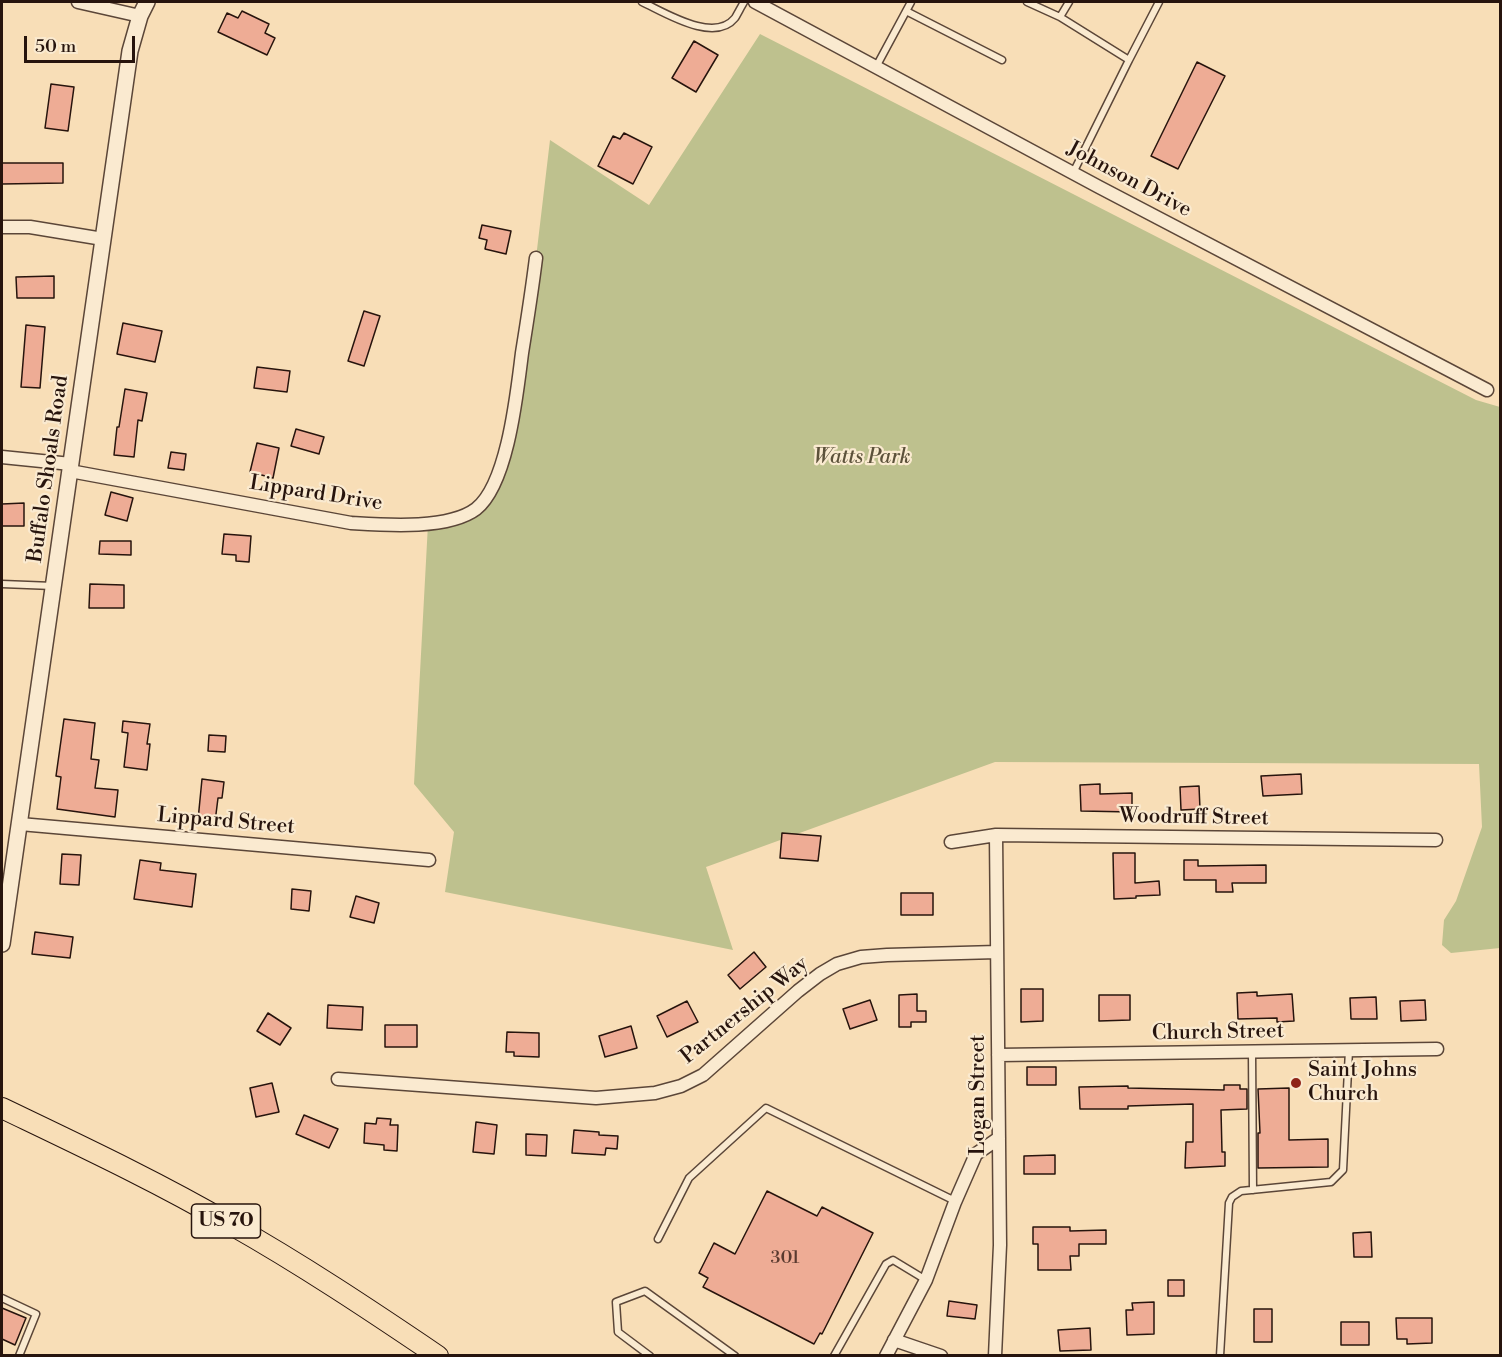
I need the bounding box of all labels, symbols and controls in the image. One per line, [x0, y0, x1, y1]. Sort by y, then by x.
scale bar [27, 24, 138, 62]
text: 50 m [35, 35, 76, 58]
street label: Johnson Drive [1063, 137, 1195, 223]
street label: Buffalo Shoals Road [23, 374, 75, 564]
park label: Watts Park [814, 445, 910, 471]
street label: Lippard Drive [248, 471, 384, 517]
street label: Lippard Street [156, 803, 296, 841]
street label: Woodruff Street [1119, 804, 1269, 832]
street label: Partnership Way [676, 952, 814, 1070]
street label: Church Street [1152, 1019, 1284, 1047]
street label: Logan Street [966, 1034, 992, 1156]
place label: Saint Johns Church [1308, 1058, 1417, 1108]
marker: Saint Johns Church [1289, 1076, 1303, 1090]
road number: US 70 [192, 1204, 260, 1238]
house number: 301 [770, 1248, 800, 1270]

